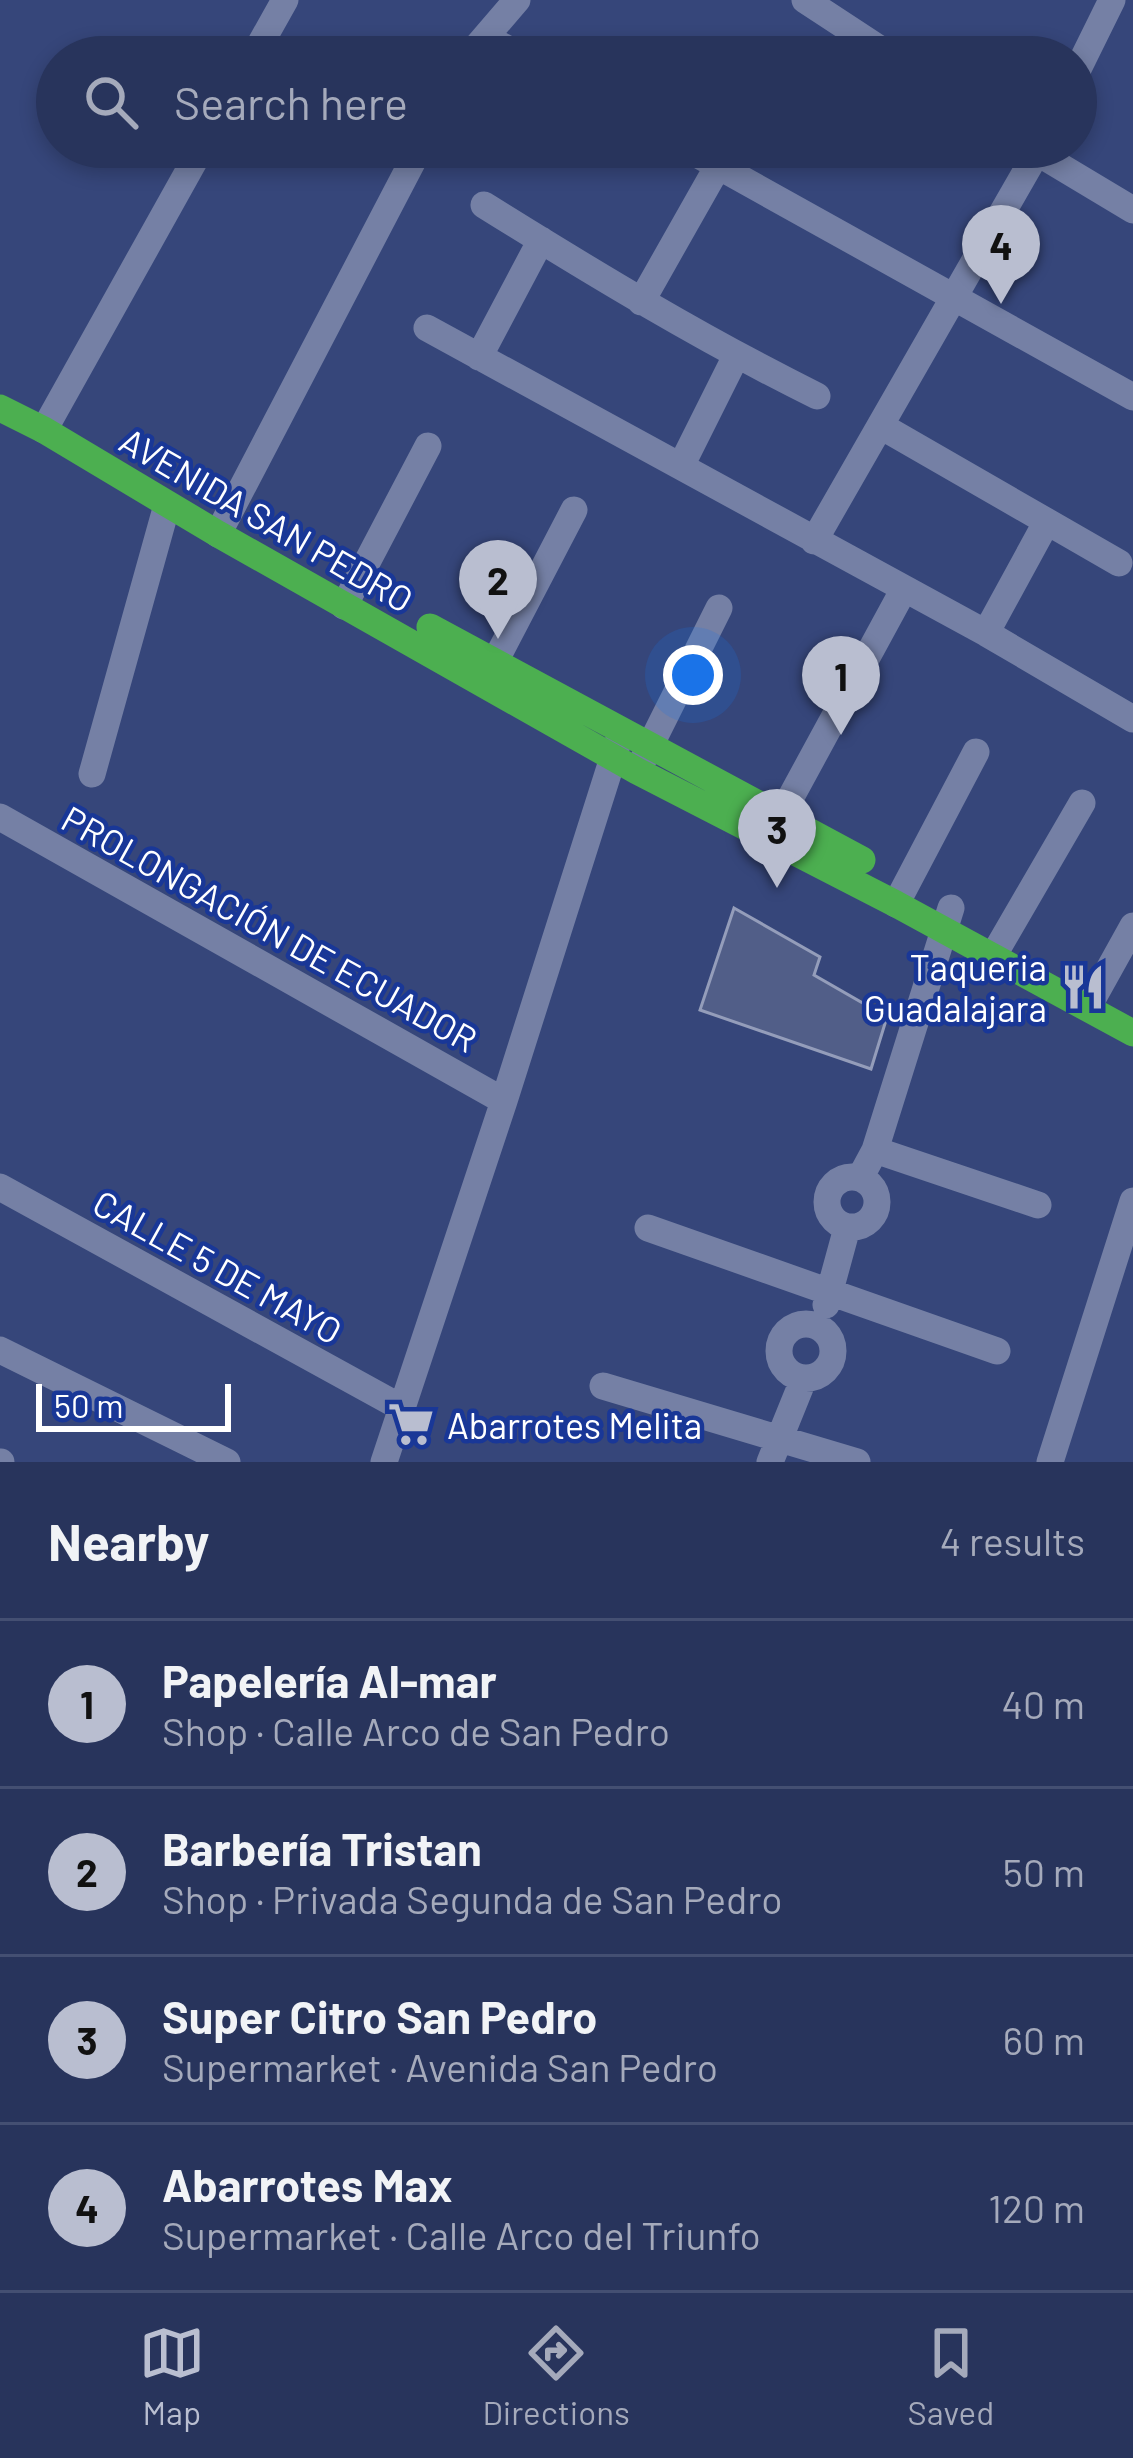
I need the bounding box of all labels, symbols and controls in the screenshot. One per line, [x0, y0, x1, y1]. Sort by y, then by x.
search box [36, 36, 1097, 168]
icon: search [78, 69, 144, 135]
text: Search here [174, 75, 408, 129]
pin: 4 [962, 205, 1040, 304]
street label: AVENIDA SAN PEDRO [113, 418, 421, 620]
pin: 2 [459, 540, 537, 639]
pin: 1 [802, 636, 880, 735]
your location [663, 645, 723, 705]
pin: 3 [738, 789, 816, 888]
street label: PROLONGACIÓN DE ECUADOR [55, 796, 485, 1060]
place label: Taqueria Guadalajara [864, 945, 1047, 1029]
restaurant icon: Taqueria Guadalajara [1058, 962, 1108, 1012]
street label: CALLE 5 DE MAYO [86, 1180, 350, 1352]
scale bar [36, 1378, 231, 1431]
text: 50 m [54, 1385, 124, 1425]
supermarket icon: Abarrotes Melita [386, 1399, 436, 1449]
place label: Abarrotes Melita [447, 1403, 702, 1446]
text: Nearby [48, 1510, 209, 1571]
text: 4 results [940, 1517, 1085, 1564]
text: Papelería Al-mar [162, 1653, 497, 1707]
text: 1 [80, 1680, 94, 1727]
text: 40 m [1001, 1680, 1085, 1727]
text: Shop · Calle Arco de San Pedro [162, 1707, 670, 1754]
text: Barbería Tristan [162, 1821, 482, 1875]
text: 2 [76, 1848, 98, 1895]
text: 50 m [1003, 1848, 1085, 1895]
text: Shop · Privada Segunda de San Pedro [162, 1875, 783, 1922]
text: Super Citro San Pedro [162, 1989, 597, 2043]
text: 3 [76, 2016, 98, 2063]
text: 60 m [1003, 2016, 1085, 2063]
text: Supermarket · Avenida San Pedro [162, 2043, 718, 2090]
text: Abarrotes Max [162, 2157, 453, 2211]
text: 4 [75, 2184, 99, 2231]
text: 120 m [988, 2184, 1085, 2231]
text: Supermarket · Calle Arco del Triunfo [162, 2211, 761, 2258]
tab: Map [139, 2320, 205, 2432]
tab: Directions [482, 2320, 630, 2432]
tab: Saved [908, 2320, 994, 2432]

